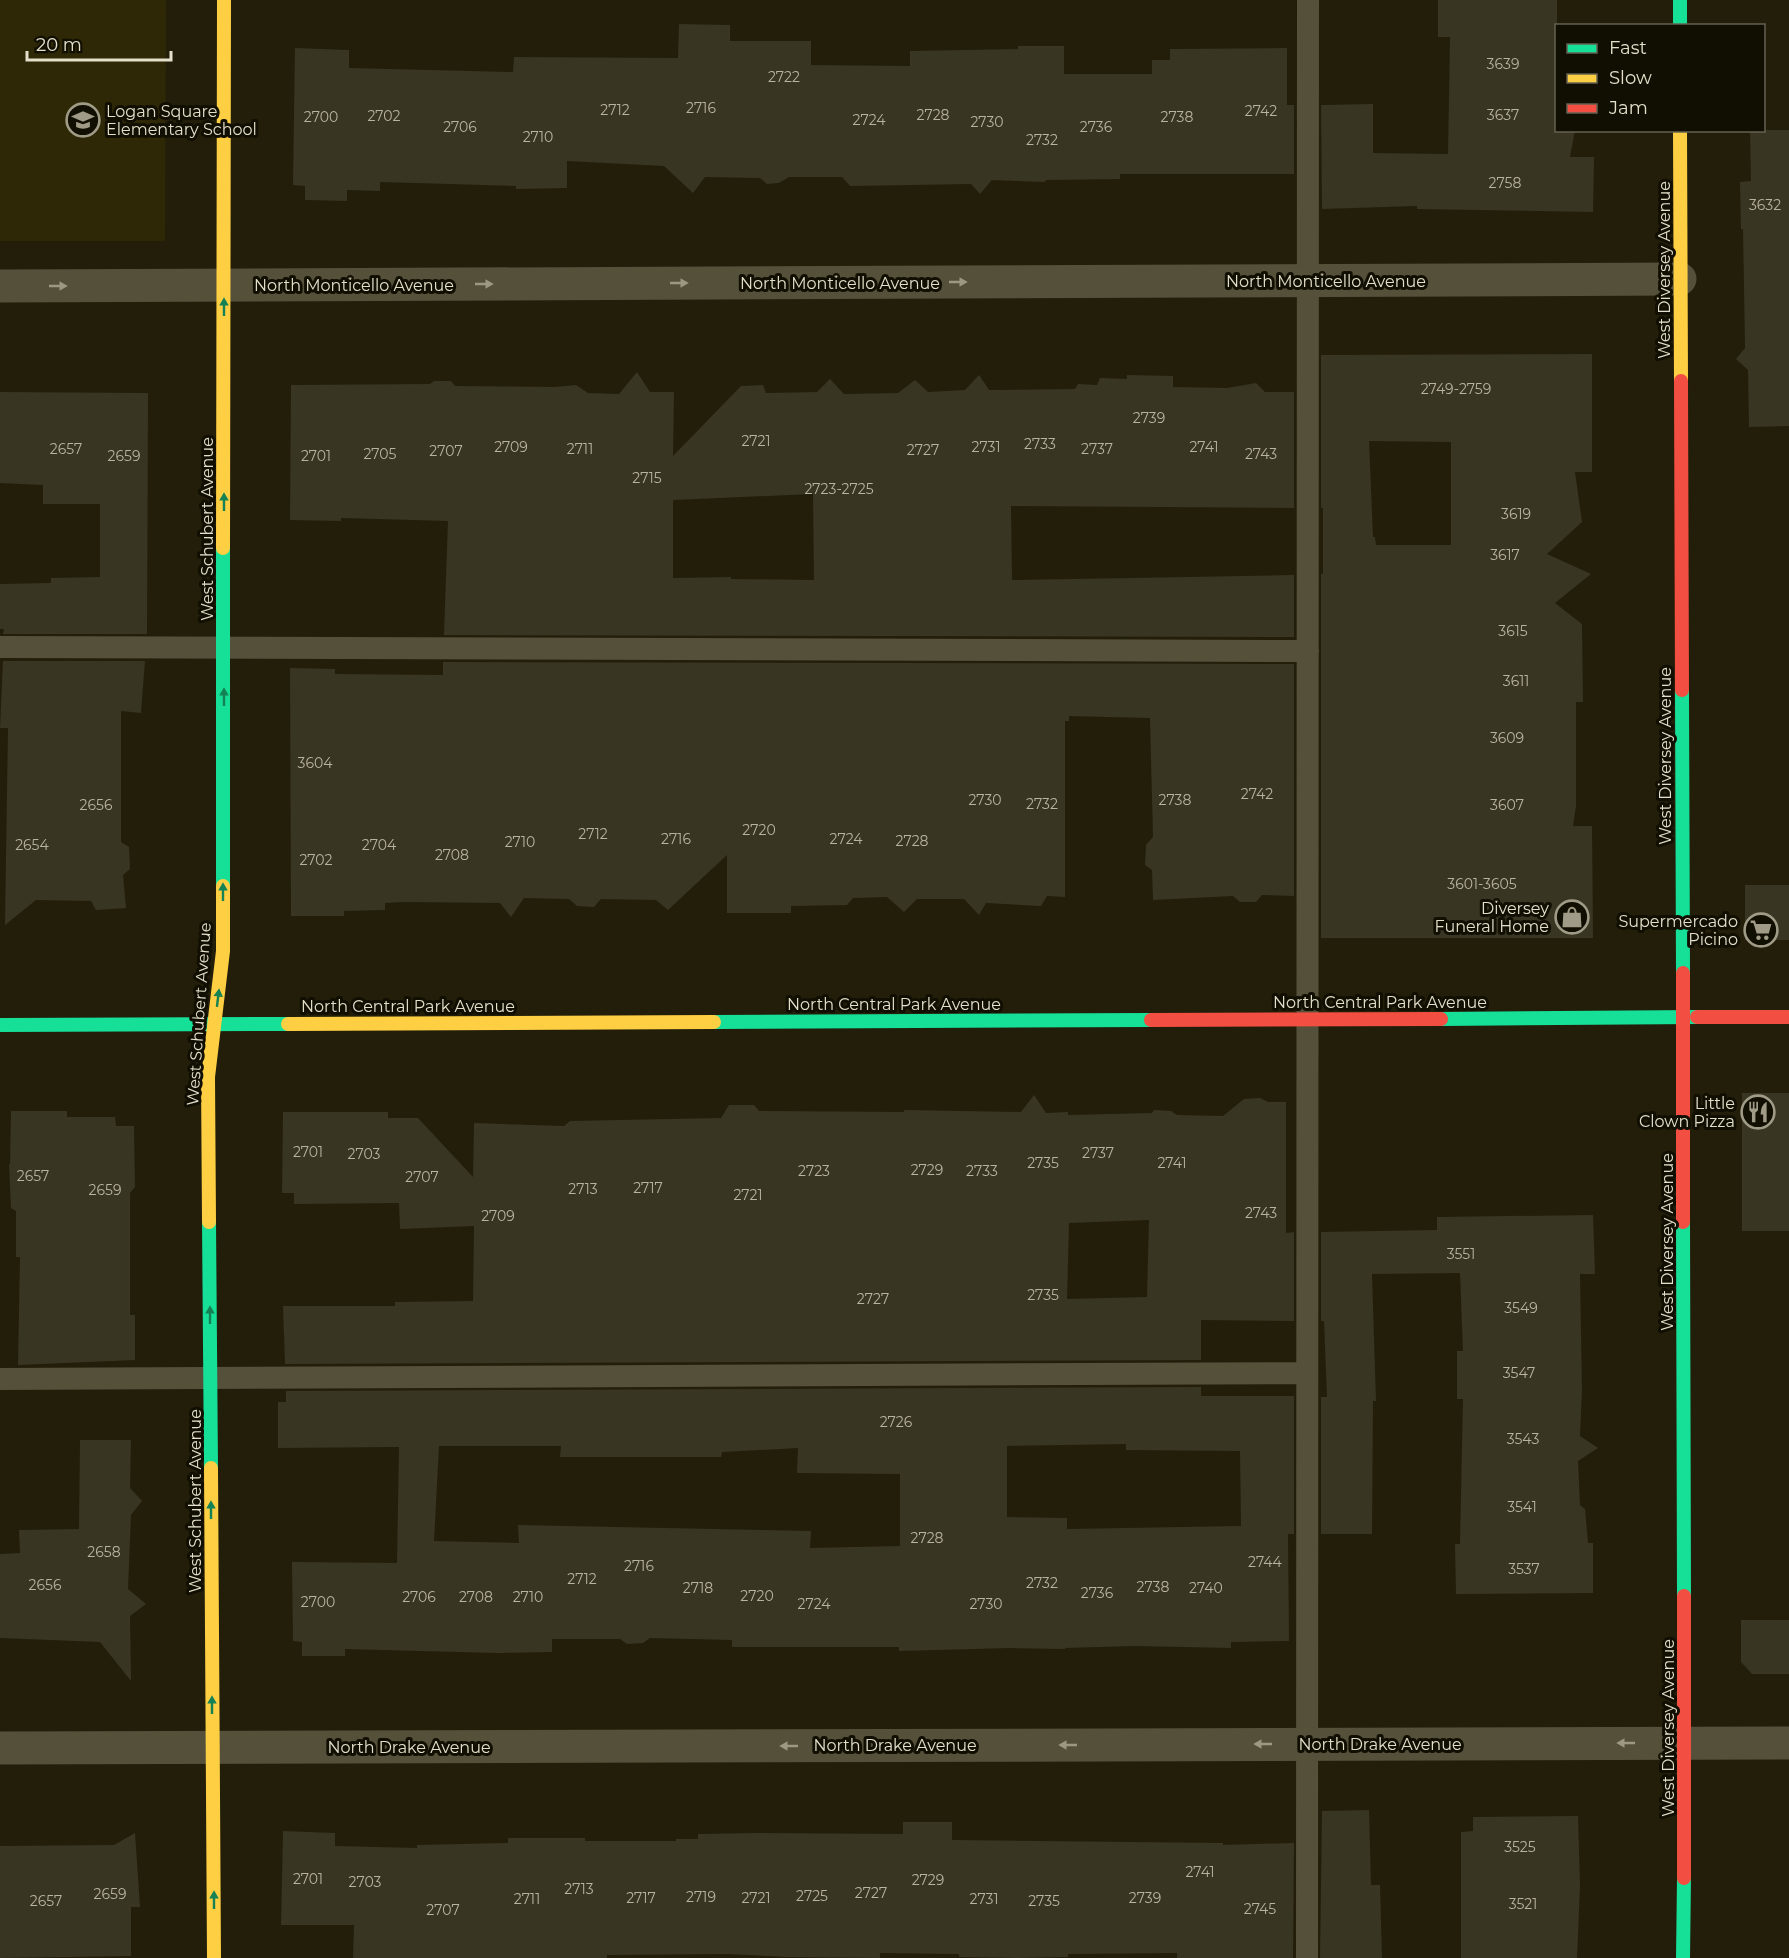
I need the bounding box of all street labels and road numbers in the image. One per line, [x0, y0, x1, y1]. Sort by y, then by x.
street label: West Diversey Avenue [1655, 181, 1674, 359]
street label: North Monticello Avenue [1226, 272, 1426, 291]
street label: North Monticello Avenue [740, 274, 940, 293]
street label: North Monticello Avenue [254, 276, 454, 295]
street label: West Schubert Avenue [198, 437, 217, 621]
street label: West Diversey Avenue [1656, 667, 1675, 845]
street label: West Schubert Avenue [183, 922, 215, 1106]
street label: North Central Park Avenue [1273, 993, 1487, 1012]
street label: North Central Park Avenue [787, 995, 1001, 1014]
street label: North Central Park Avenue [301, 997, 515, 1016]
street label: West Diversey Avenue [1658, 1153, 1677, 1331]
street label: West Schubert Avenue [186, 1409, 205, 1593]
street label: West Diversey Avenue [1659, 1639, 1678, 1817]
street label: North Drake Avenue [1298, 1735, 1462, 1754]
street label: North Drake Avenue [813, 1736, 977, 1755]
street label: North Drake Avenue [327, 1738, 491, 1757]

